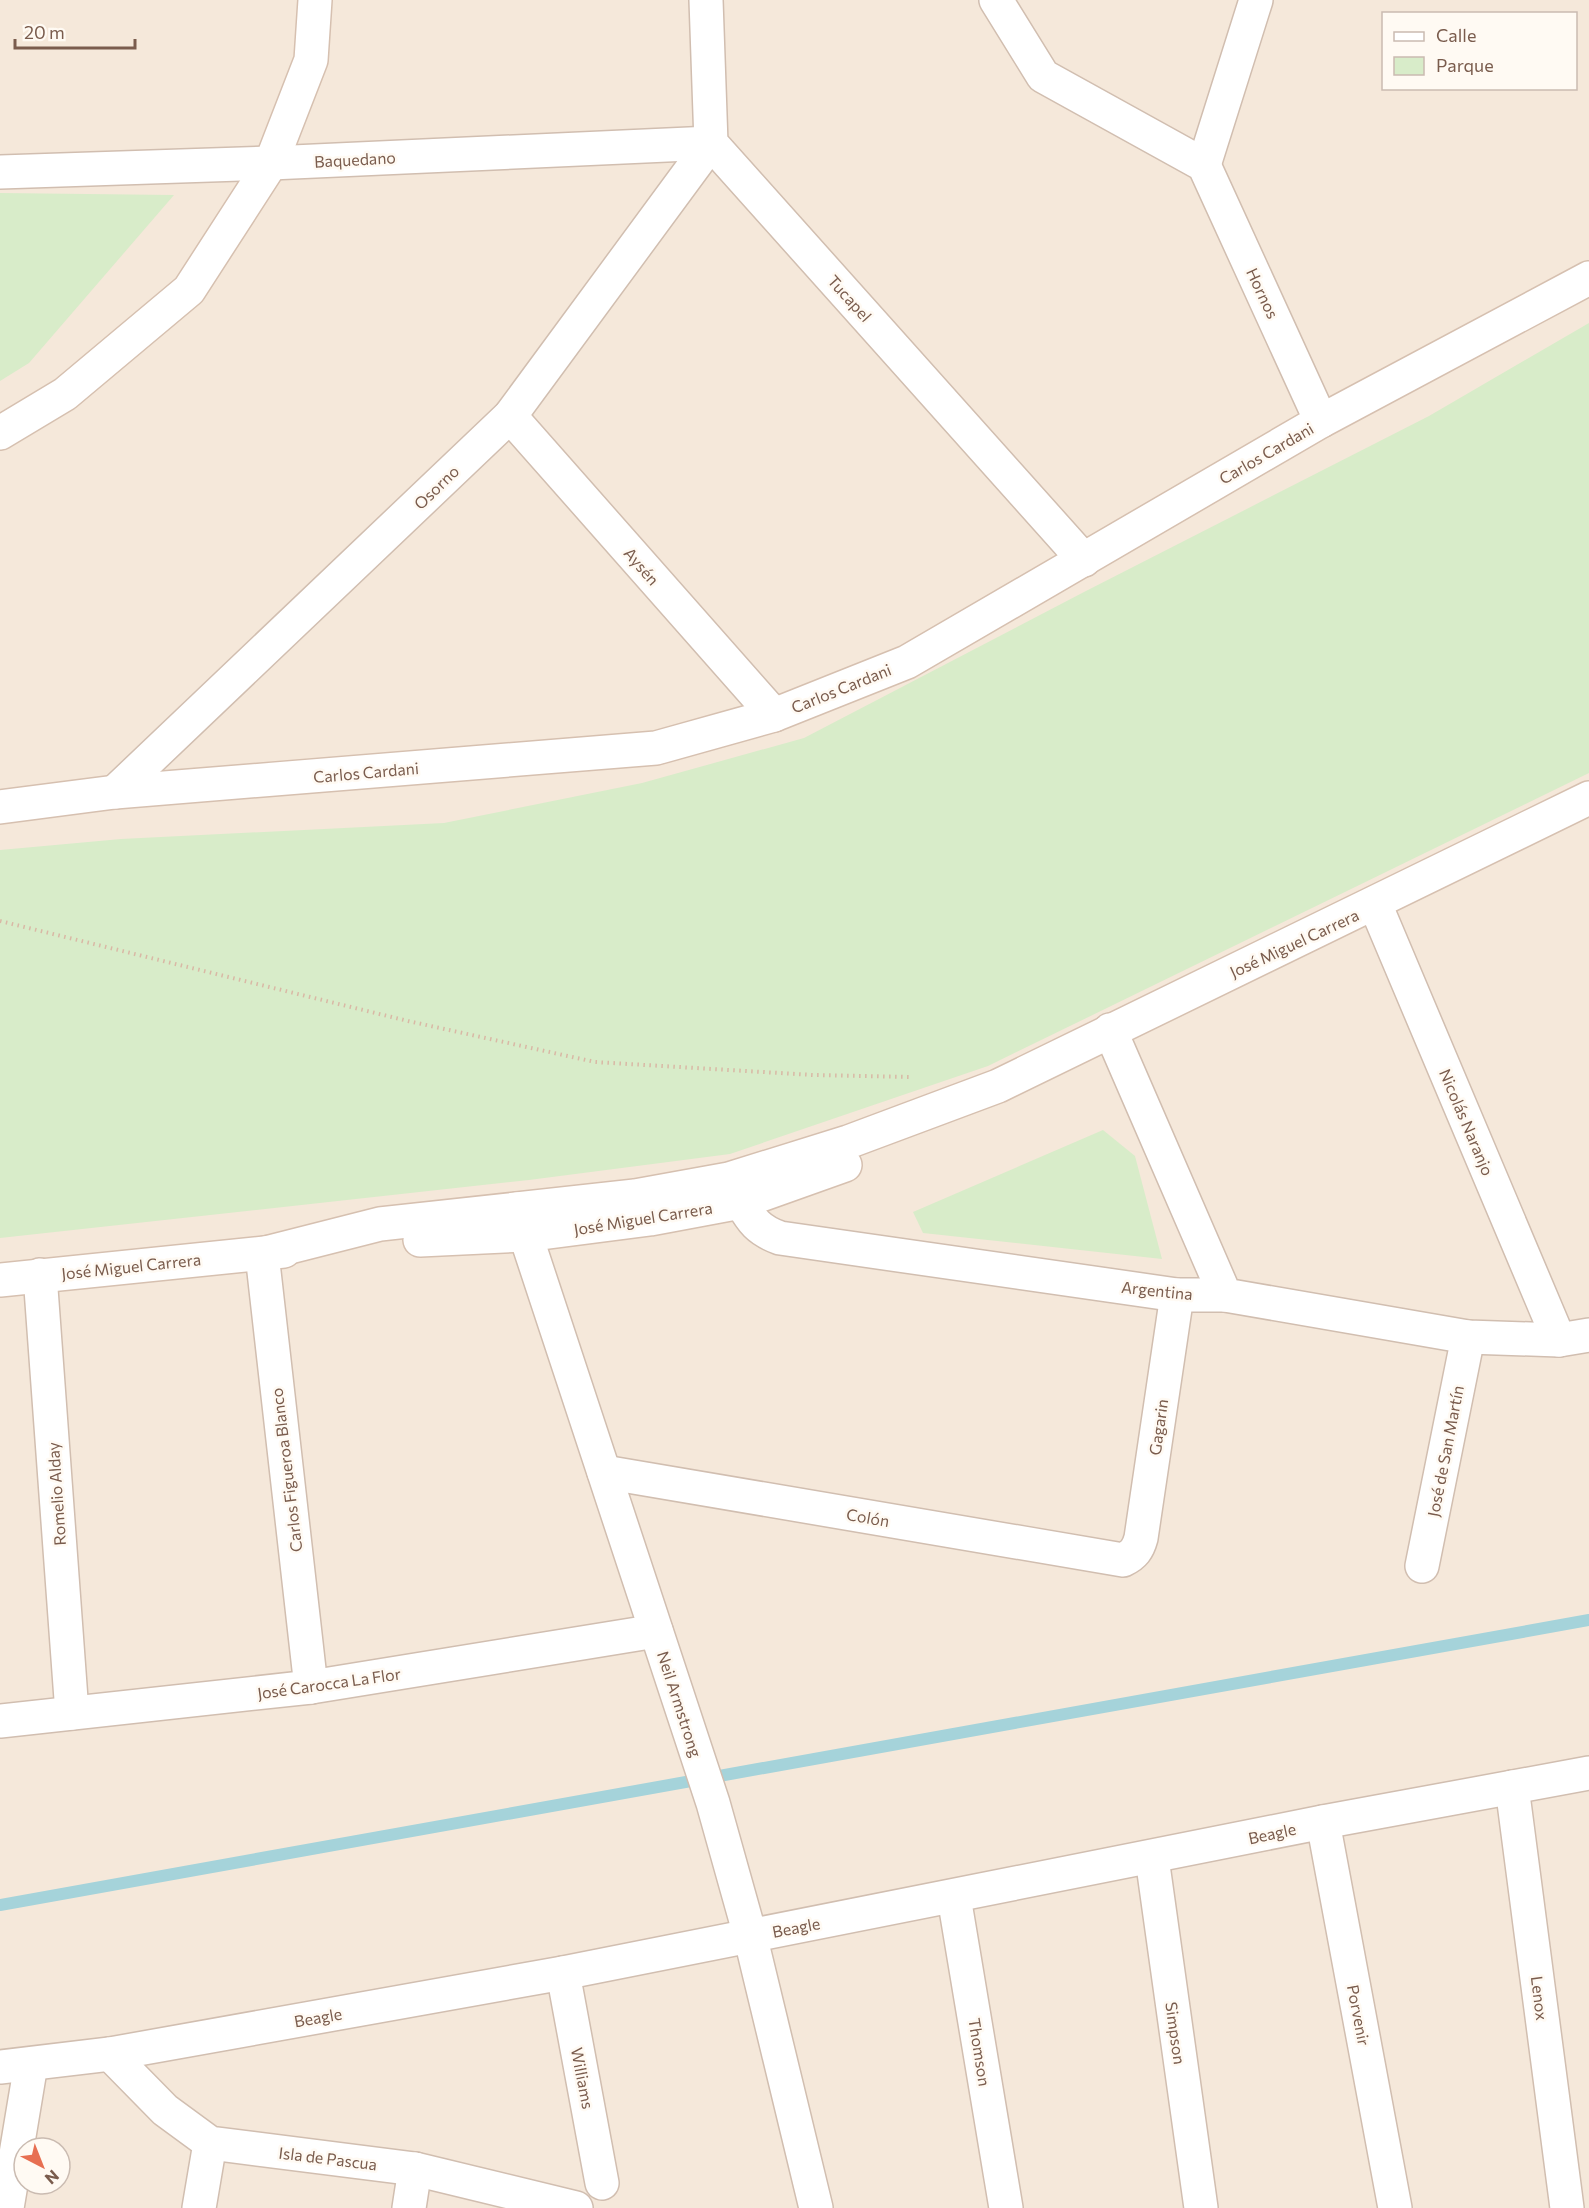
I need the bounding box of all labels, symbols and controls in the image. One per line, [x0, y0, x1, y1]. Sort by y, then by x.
scale bar [15, 12, 135, 50]
legend [1382, 12, 1577, 90]
text: 20 m [24, 21, 65, 43]
text: Calle [1436, 24, 1476, 46]
text: Parque [1436, 54, 1494, 76]
street label: Baquedano [314, 147, 396, 171]
street label: Hornos [1243, 265, 1283, 321]
street label: Tucapel [824, 271, 876, 325]
street label: Carlos Cardani [1215, 418, 1317, 488]
street label: Osorno [410, 461, 462, 513]
street label: Aysén [621, 543, 663, 589]
street label: Carlos Cardani [788, 659, 894, 717]
street label: Carlos Cardani [312, 758, 420, 786]
street label: José Miguel Carrera [1226, 905, 1362, 981]
street label: Nicolás Naranjo [1436, 1066, 1498, 1178]
street label: José Miguel Carrera [572, 1198, 714, 1238]
street label: José Miguel Carrera [60, 1249, 202, 1283]
street label: Argentina [1120, 1277, 1194, 1303]
street label: José de San Martín [1423, 1384, 1467, 1518]
street label: Carlos Figueroa Blanco [266, 1387, 306, 1553]
street label: Gagarin [1145, 1398, 1171, 1456]
street label: Romelio Alday [43, 1442, 69, 1546]
street label: Colón [845, 1504, 891, 1530]
street label: Neil Armstrong [654, 1649, 706, 1760]
street label: José Carocca La Flor [256, 1663, 403, 1702]
street label: Beagle [1246, 1819, 1298, 1847]
street label: Beagle [770, 1913, 822, 1941]
street label: Lenox [1528, 1975, 1552, 2022]
street label: Porvenir [1344, 1983, 1374, 2048]
street label: Simpson [1162, 2001, 1190, 2065]
street label: Beagle [293, 2003, 343, 2031]
street label: Thomson [965, 2016, 995, 2088]
street label: Williams [568, 2046, 598, 2110]
north arrow [12, 2136, 72, 2196]
street label: Isla de Pascua [278, 2143, 378, 2173]
text: N [42, 2166, 63, 2189]

